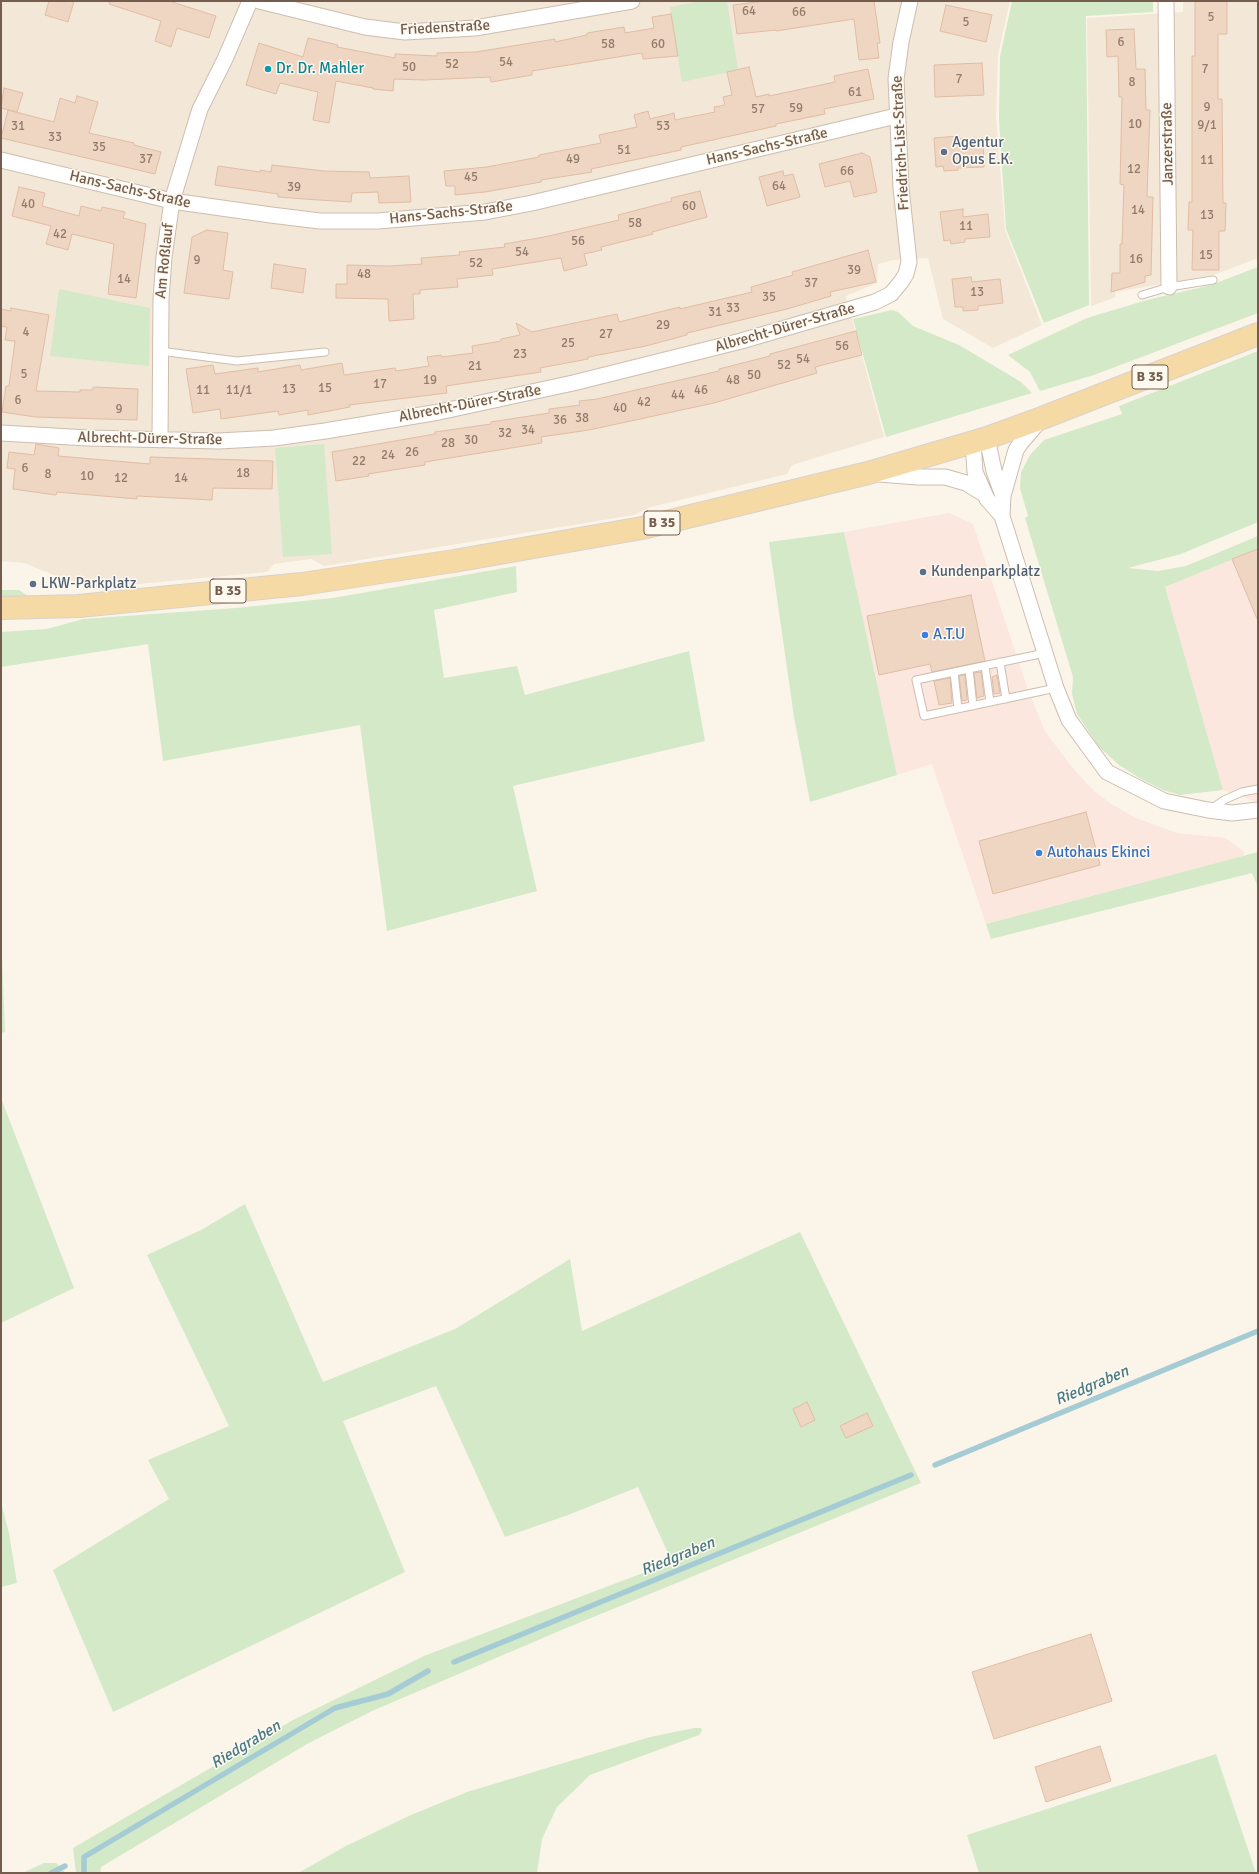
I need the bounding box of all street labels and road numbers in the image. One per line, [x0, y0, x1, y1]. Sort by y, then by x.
street label: Friedenstraße [399, 17, 491, 39]
street label: Friedrich-List-Straße [888, 75, 914, 211]
street label: Janzerstraße [1158, 102, 1178, 186]
street label: Hans-Sachs-Straße [704, 124, 830, 170]
street label: Hans-Sachs-Straße [67, 167, 193, 213]
street label: Hans-Sachs-Straße [388, 198, 514, 228]
street label: Am Roßlauf [152, 222, 178, 300]
street label: Albrecht-Dürer-Straße [713, 299, 857, 357]
road number: B 35 [1132, 365, 1168, 389]
street label: Albrecht-Dürer-Straße [397, 381, 543, 427]
street label: Albrecht-Dürer-Straße [77, 429, 223, 449]
road number: B 35 [644, 511, 680, 535]
road number: B 35 [210, 579, 246, 603]

